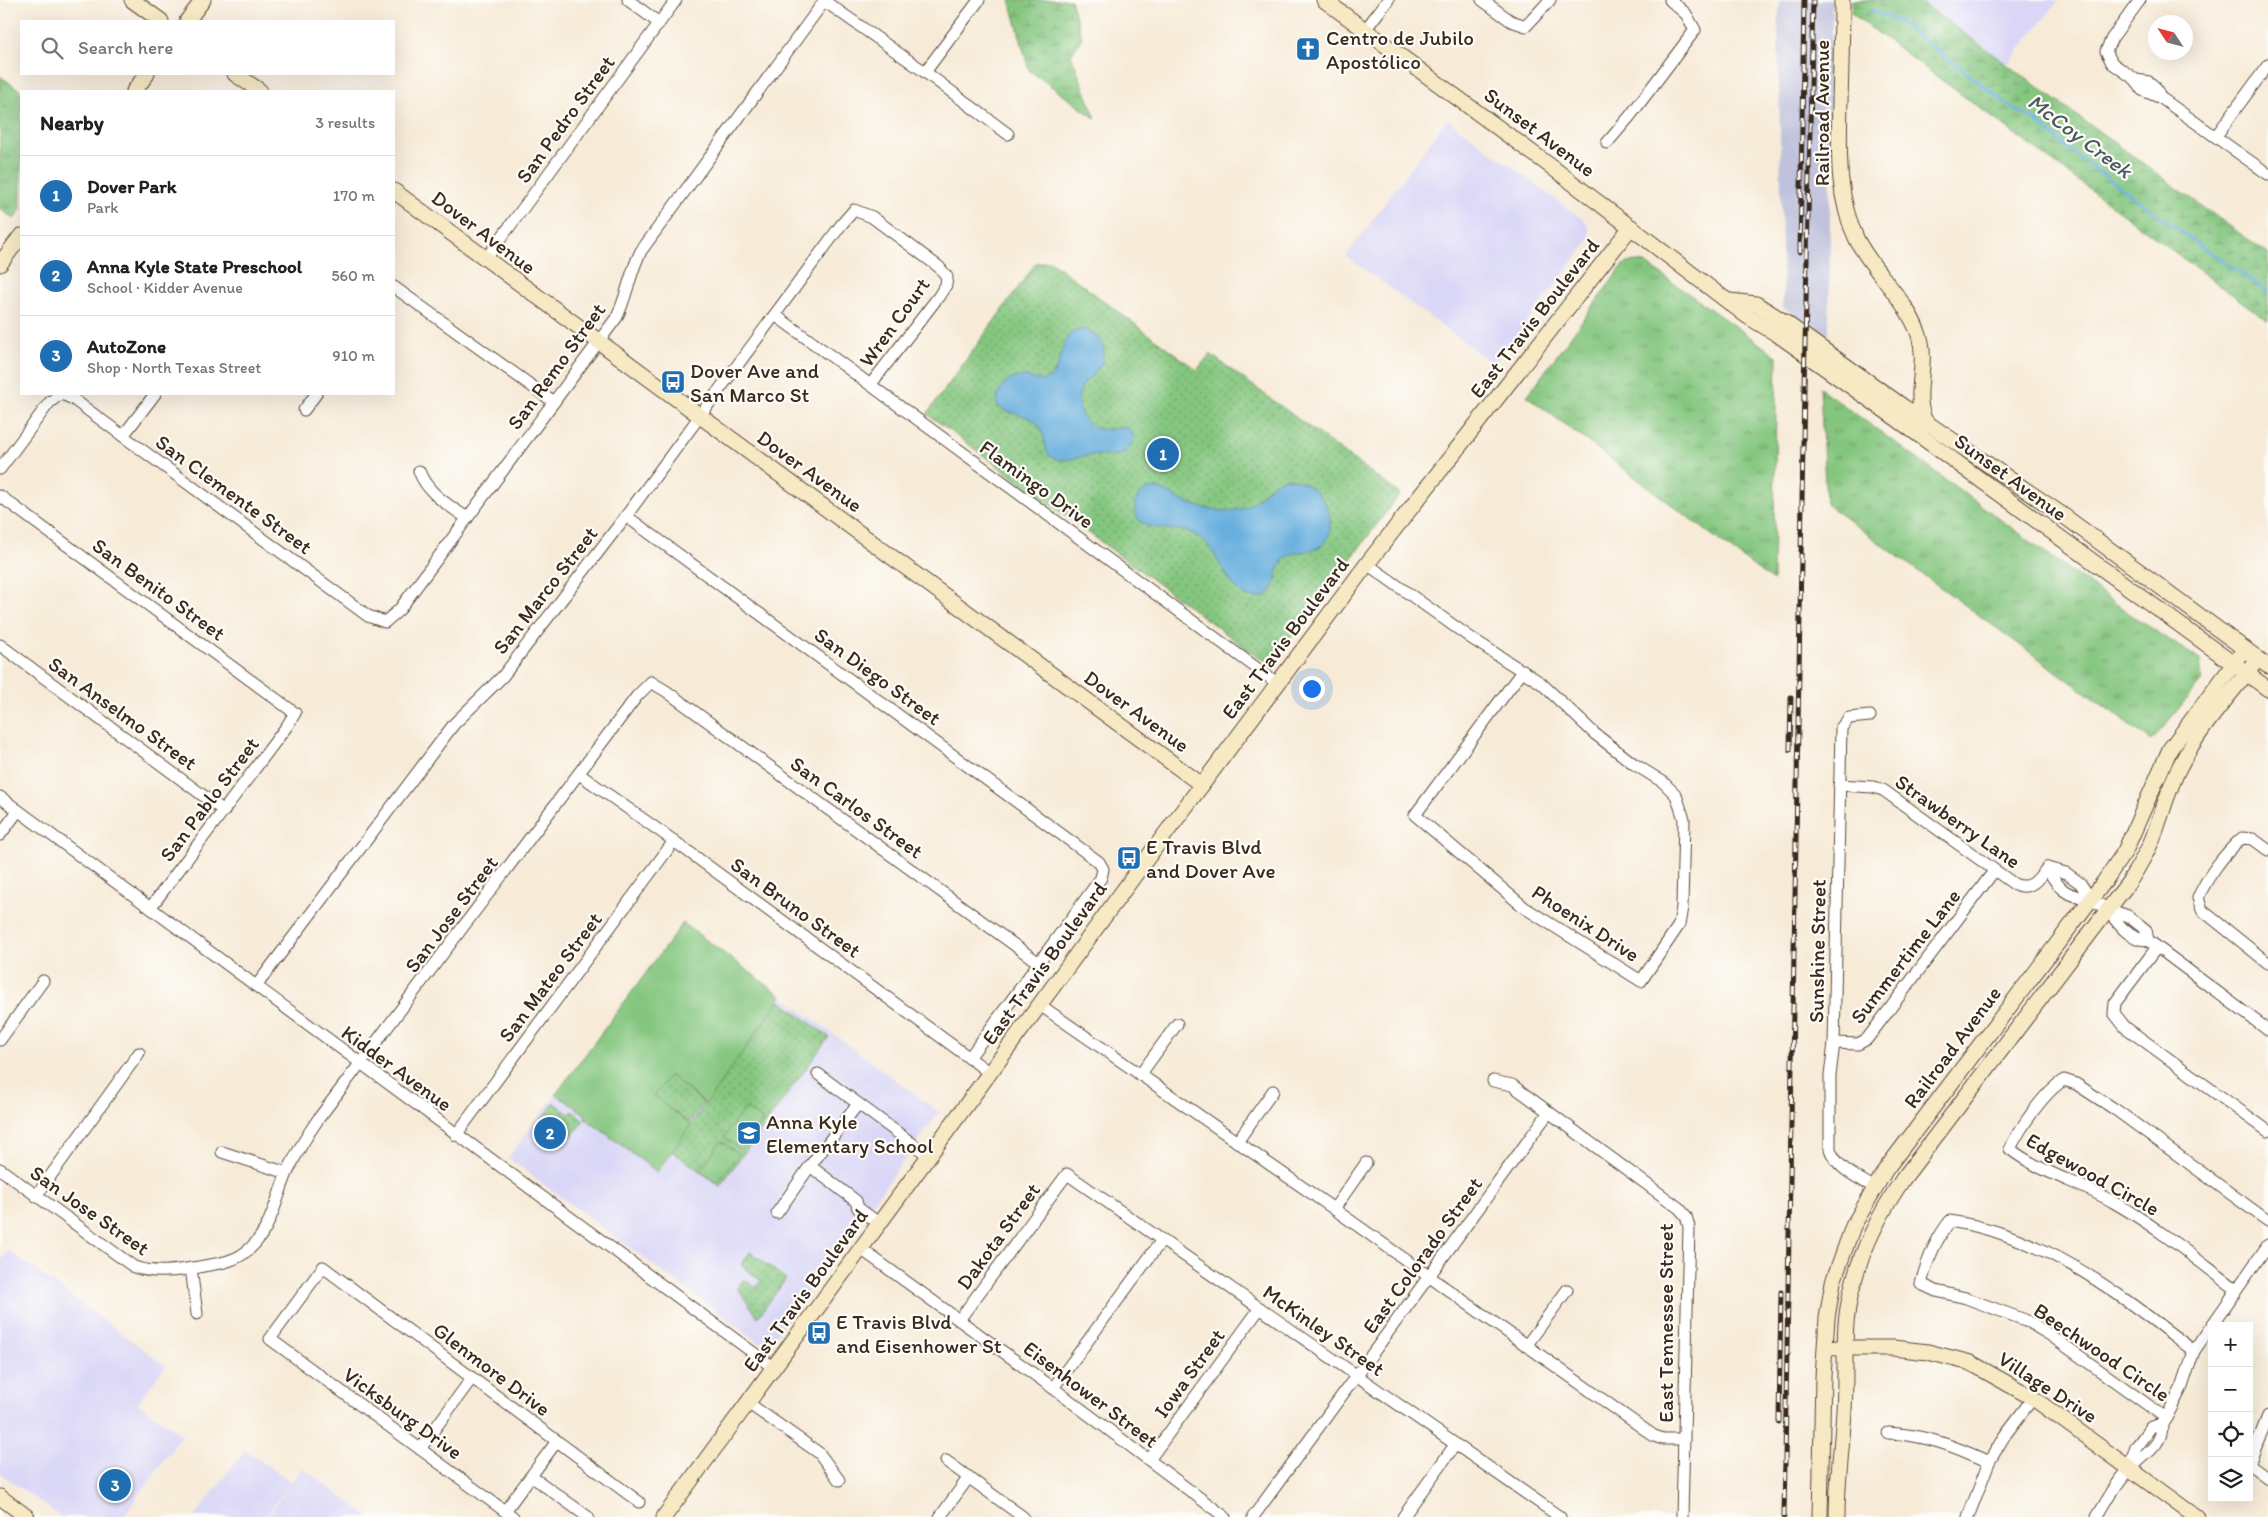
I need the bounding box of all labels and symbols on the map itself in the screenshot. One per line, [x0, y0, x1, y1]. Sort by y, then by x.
north arrow [2148, 15, 2193, 60]
place label: Centro de Jubilo Apostólico [1326, 25, 1474, 74]
church icon: Centro de Jubilo Apostólico [1295, 36, 1321, 62]
street label: Railroad Avenue [1809, 40, 1834, 186]
street label: San Pedro Street [510, 50, 620, 188]
street label: Sunset Avenue [1479, 82, 1601, 182]
water label: McCoy Creek [2023, 88, 2139, 185]
street label: Dover Avenue [427, 185, 541, 279]
street label: East Travis Boulevard [1464, 233, 1604, 403]
street label: Wren Court [853, 272, 935, 372]
street label: San Remo Street [502, 298, 610, 434]
place label: Dover Ave and San Marco St [690, 358, 819, 407]
bus stop icon: Dover Ave and San Marco St [660, 369, 686, 395]
street label: Dover Avenue [753, 425, 867, 517]
street label: Sunset Avenue [1950, 428, 2072, 526]
street label: San Clemente Street [151, 429, 317, 559]
street label: Flamingo Drive [975, 434, 1099, 534]
pin: 1 [1147, 435, 1179, 473]
street label: San Marco Street [487, 521, 603, 659]
street label: San Benito Street [88, 532, 230, 646]
street label: East Travis Boulevard [1216, 552, 1354, 724]
street label: San Diego Street [810, 622, 946, 730]
street label: San Anselmo Street [44, 651, 202, 775]
street label: Dover Avenue [1080, 665, 1194, 757]
your location [1299, 676, 1325, 702]
street label: San Pablo Street [154, 732, 264, 866]
street label: San Carlos Street [786, 751, 928, 864]
street label: Strawberry Lane [1891, 769, 2025, 873]
place label: E Travis Blvd and Dover Ave [1146, 834, 1275, 883]
bus stop icon: E Travis Blvd and Dover Ave [1116, 845, 1142, 871]
street label: San Jose Street [399, 851, 503, 977]
street label: San Bruno Street [726, 851, 866, 963]
street label: East Travis Boulevard [976, 876, 1112, 1050]
street label: Phoenix Drive [1528, 879, 1644, 967]
street label: Sunshine Street [1803, 879, 1831, 1023]
street label: Summertime Lane [1845, 884, 1965, 1028]
street label: San Mateo Street [493, 907, 607, 1047]
street label: Railroad Avenue [1898, 981, 2006, 1113]
street label: Kidder Avenue [337, 1020, 457, 1116]
place label: Anna Kyle Elementary School [766, 1109, 934, 1158]
pin: 2 [534, 1114, 566, 1152]
school or university icon: Anna Kyle Elementary School [736, 1120, 762, 1146]
street label: Edgewood Circle [2022, 1127, 2164, 1221]
street label: San Jose Street [26, 1160, 155, 1260]
street label: East Colorado Street [1357, 1172, 1487, 1338]
street label: Dakota Street [951, 1178, 1045, 1294]
street label: East Travis Boulevard [737, 1203, 873, 1377]
street label: East Tennessee Street [1653, 1223, 1678, 1423]
street label: McKinley Street [1258, 1279, 1390, 1381]
street label: Beechwood Circle [2029, 1297, 2175, 1407]
place label: E Travis Blvd and Eisenhower St [836, 1309, 1002, 1358]
street label: Glenmore Drive [429, 1317, 555, 1421]
bus stop icon: E Travis Blvd and Eisenhower St [806, 1320, 832, 1346]
street label: Iowa Street [1148, 1324, 1230, 1422]
street label: Eisenhower Street [1019, 1335, 1163, 1453]
street label: Village Drive [1994, 1346, 2102, 1428]
street label: Vicksburg Drive [339, 1361, 467, 1465]
pin: 3 [99, 1466, 131, 1504]

